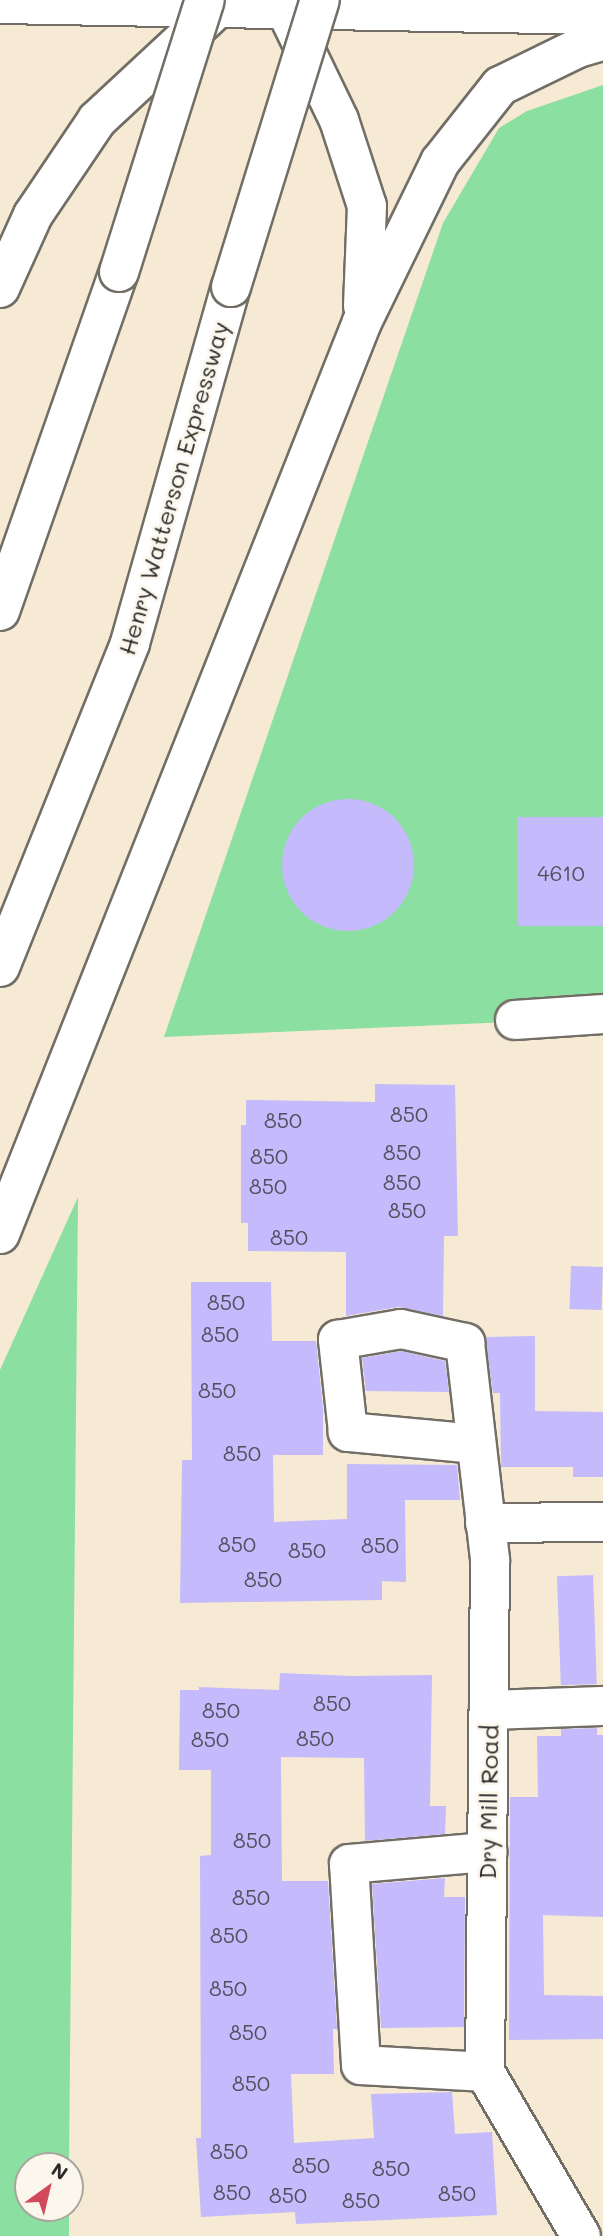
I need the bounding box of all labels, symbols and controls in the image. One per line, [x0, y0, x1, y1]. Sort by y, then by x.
street label: Henry Watterson Expressway [112, 318, 234, 658]
house number: 4610 [537, 860, 585, 886]
house number: 850 [390, 1101, 428, 1127]
house number: 850 [264, 1107, 302, 1133]
house number: 850 [383, 1139, 421, 1165]
house number: 850 [250, 1143, 288, 1169]
house number: 850 [383, 1169, 421, 1195]
house number: 850 [249, 1173, 287, 1199]
house number: 850 [388, 1197, 426, 1223]
house number: 850 [270, 1224, 308, 1250]
house number: 850 [207, 1289, 245, 1315]
house number: 850 [201, 1321, 239, 1347]
house number: 850 [198, 1377, 236, 1403]
house number: 850 [223, 1440, 261, 1466]
house number: 850 [218, 1531, 256, 1557]
house number: 850 [361, 1532, 399, 1558]
house number: 850 [288, 1537, 326, 1563]
house number: 850 [244, 1566, 282, 1592]
house number: 850 [313, 1690, 351, 1716]
house number: 850 [202, 1697, 240, 1723]
street label: Dry Mill Road [472, 1724, 504, 1880]
house number: 850 [296, 1725, 334, 1751]
house number: 850 [191, 1726, 229, 1752]
house number: 850 [233, 1827, 271, 1853]
house number: 850 [232, 1884, 270, 1910]
house number: 850 [210, 1922, 248, 1948]
house number: 850 [209, 1975, 247, 2001]
house number: 850 [229, 2019, 267, 2045]
house number: 850 [232, 2070, 270, 2096]
house number: 850 [210, 2138, 248, 2164]
north arrow [14, 2152, 84, 2222]
house number: 850 [292, 2152, 330, 2178]
house number: 850 [372, 2155, 410, 2181]
text: N [47, 2156, 73, 2185]
house number: 850 [213, 2179, 251, 2205]
house number: 850 [438, 2180, 476, 2206]
house number: 850 [269, 2182, 307, 2208]
house number: 850 [342, 2187, 380, 2213]

